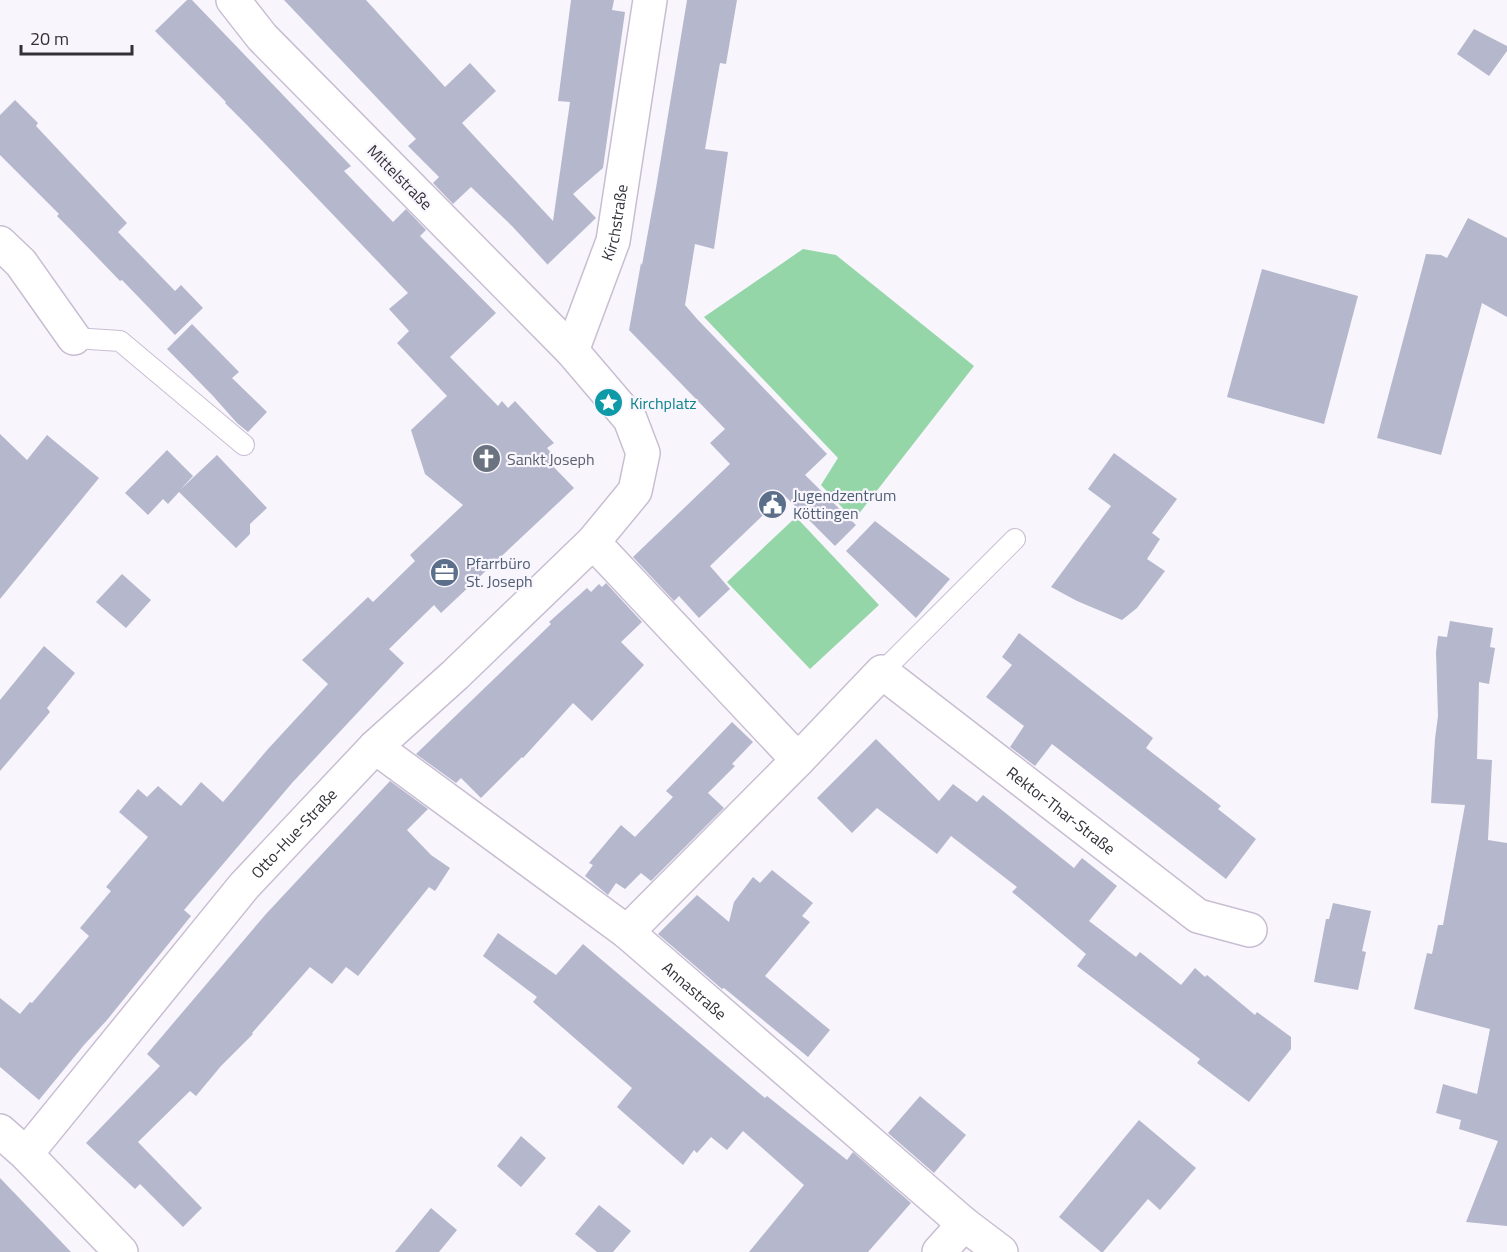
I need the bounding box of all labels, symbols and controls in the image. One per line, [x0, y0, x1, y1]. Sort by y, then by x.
scale bar [21, 18, 132, 56]
text: 20 m [30, 25, 69, 52]
street label: Mittelstraße [362, 139, 438, 215]
street label: Kirchstraße [595, 182, 634, 264]
place icon: Kirchplatz [593, 387, 625, 419]
place label: Kirchplatz [630, 391, 697, 415]
church icon: Sankt Joseph [470, 443, 502, 475]
place label: Sankt Joseph [507, 447, 595, 471]
place label: Jugendzentrum Köttingen [793, 483, 896, 525]
public building icon: Jugendzentrum Köttingen [756, 488, 788, 520]
place label: Pfarrbüro St. Joseph [466, 551, 533, 593]
office icon: Pfarrbüro St. Joseph [429, 556, 461, 588]
street label: Rektor-Thar-Straße [1002, 761, 1121, 860]
street label: Otto-Hue-Straße [245, 783, 342, 884]
street label: Annastraße [657, 956, 732, 1025]

